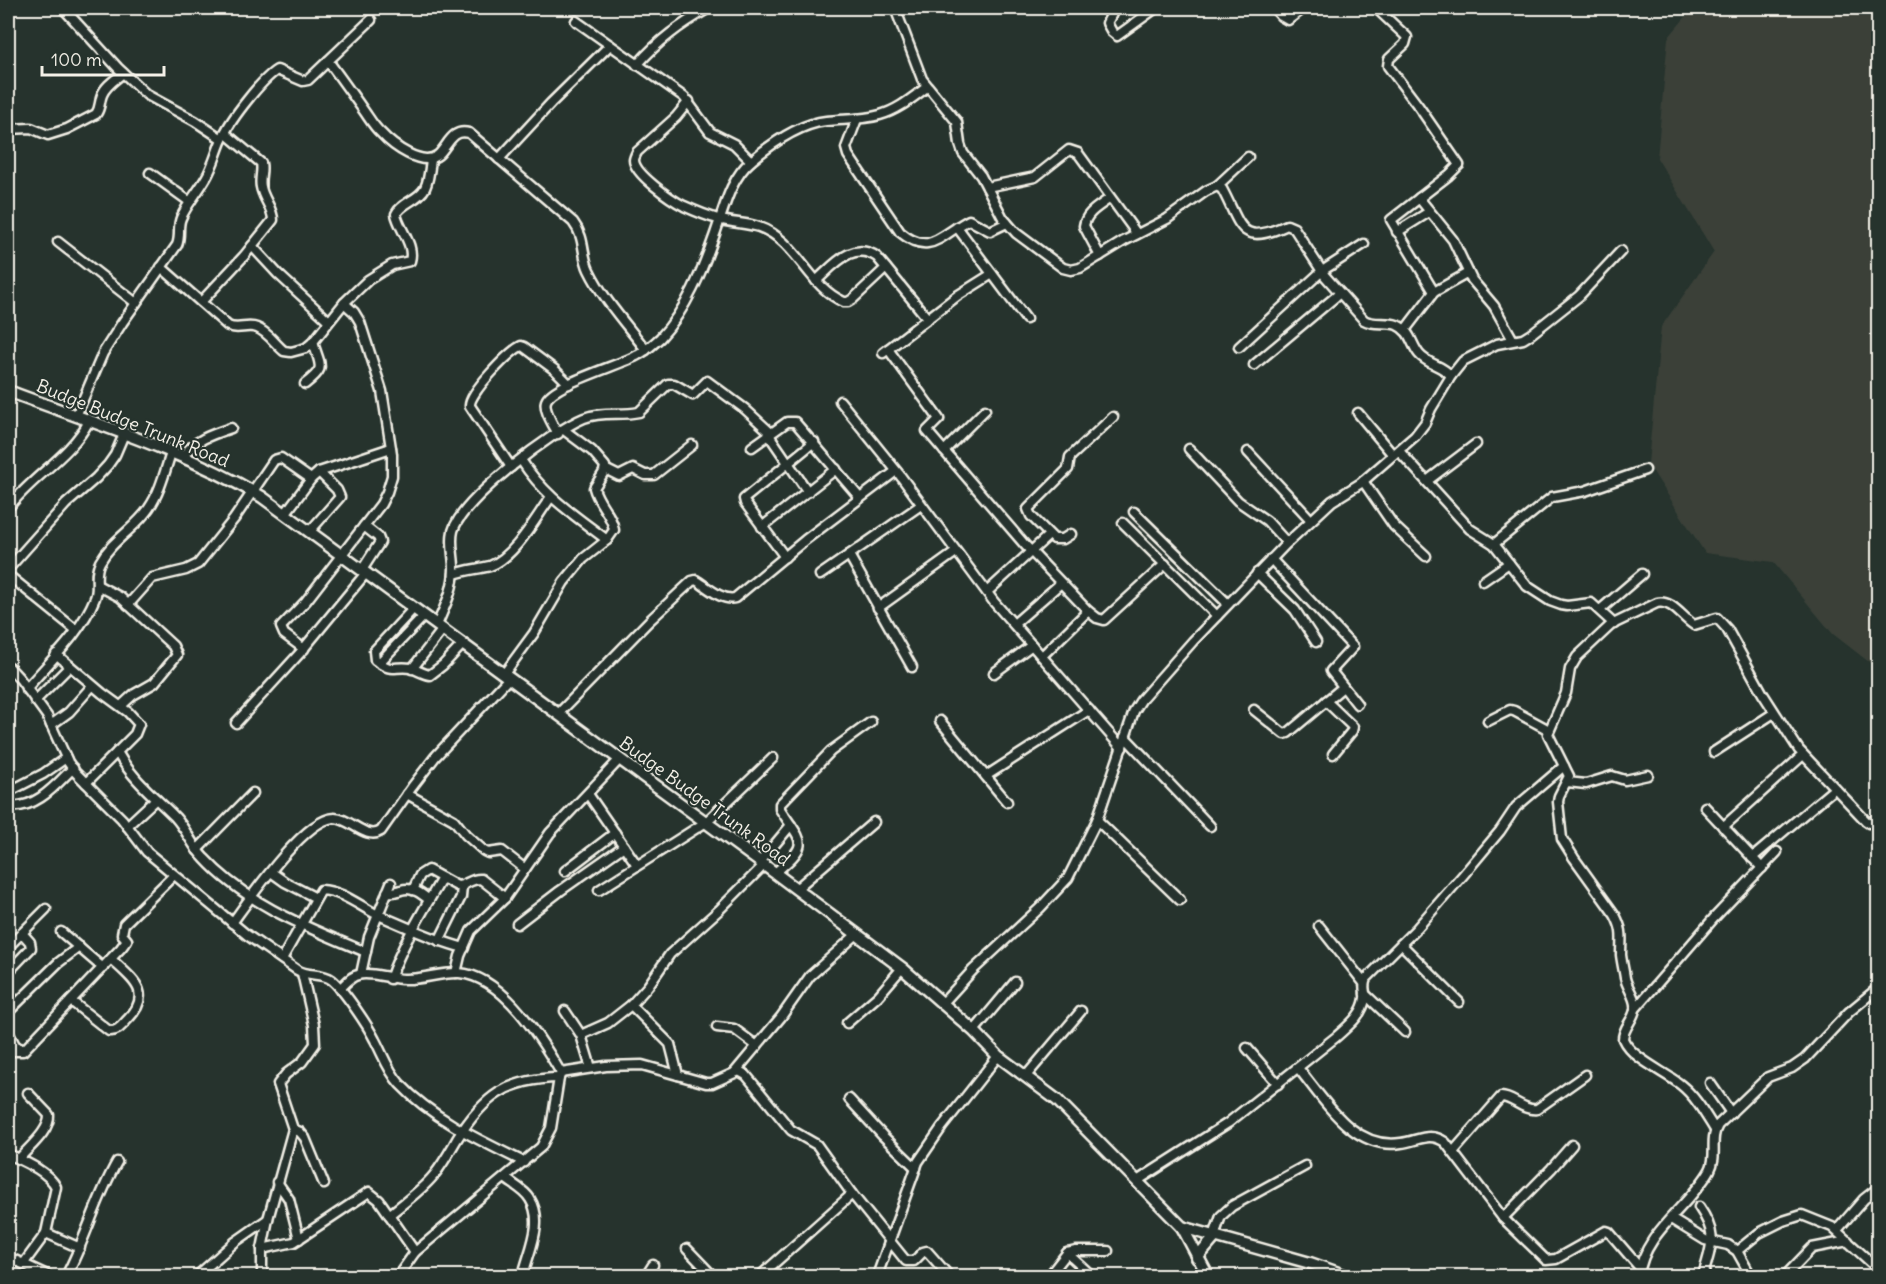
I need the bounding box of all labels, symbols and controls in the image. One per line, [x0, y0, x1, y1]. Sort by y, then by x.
scale bar [42, 39, 164, 77]
text: 100 m [51, 48, 102, 71]
street label: Budge Budge Trunk Road [33, 374, 233, 472]
street label: Budge Budge Trunk Road [615, 731, 795, 871]

